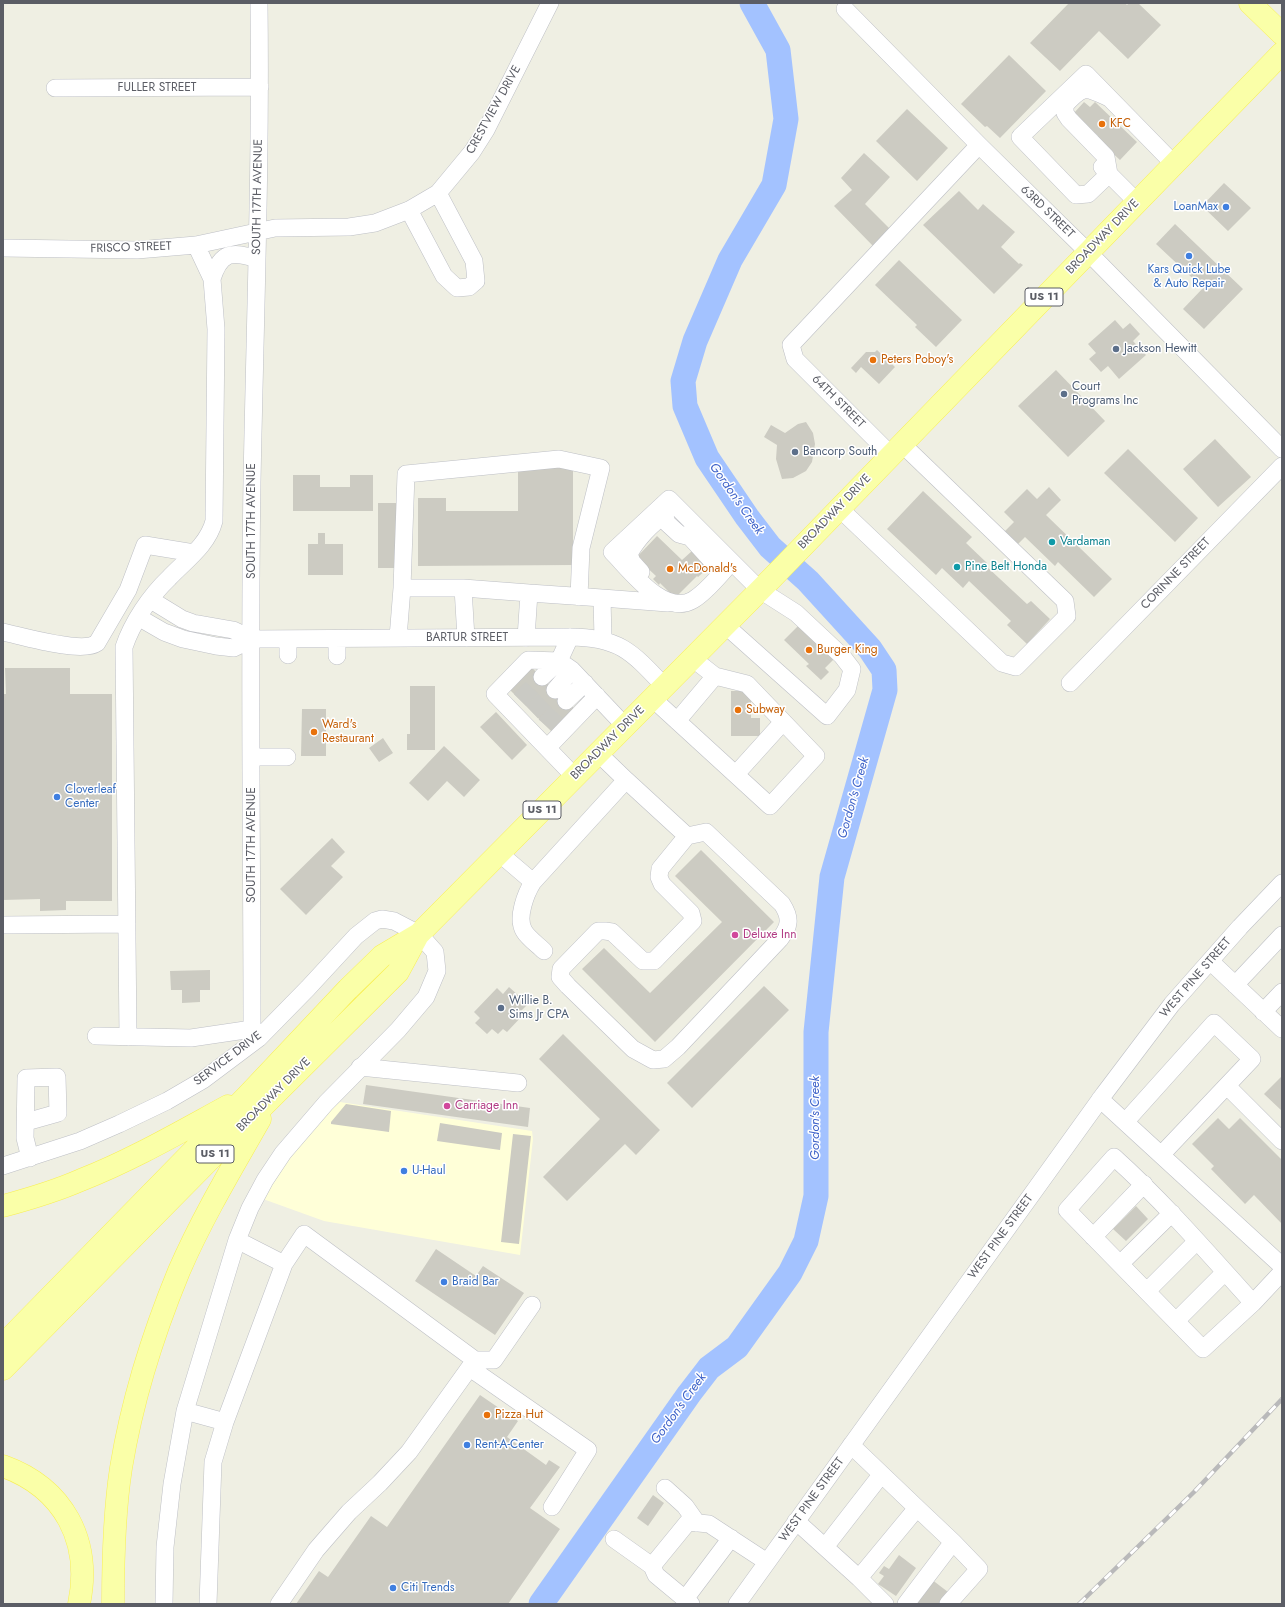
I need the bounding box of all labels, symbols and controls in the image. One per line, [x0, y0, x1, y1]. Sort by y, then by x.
street label: CRESTVIEW DRIVE [464, 63, 524, 157]
street label: FULLER STREET [118, 81, 196, 95]
place label: KFC [1110, 117, 1131, 131]
marker: KFC [1097, 119, 1107, 129]
street label: SOUTH 17TH AVENUE [250, 139, 266, 255]
street label: 63RD STREET [1017, 183, 1077, 241]
street label: BROADWAY DRIVE [1064, 197, 1142, 277]
place label: LoanMax [1173, 200, 1218, 214]
marker: LoanMax [1221, 202, 1231, 212]
street label: FRISCO STREET [90, 239, 172, 257]
marker: Kars Quick Lube & Auto Repair [1184, 251, 1194, 261]
place label: Kars Quick Lube & Auto Repair [1147, 263, 1231, 291]
road number: US 11 [1025, 288, 1063, 306]
place label: Jackson Hewitt [1124, 342, 1197, 356]
marker: Jackson Hewitt [1111, 344, 1121, 354]
place label: Peters Poboy's [881, 353, 953, 367]
marker: Peters Poboy's [868, 355, 878, 365]
street label: 64TH STREET [808, 372, 868, 432]
place label: Court Programs Inc [1072, 380, 1138, 408]
marker: Court Programs Inc [1059, 389, 1069, 399]
place label: Bancorp South [803, 445, 877, 459]
marker: Bancorp South [790, 447, 800, 457]
water label: Gordon's Creek [706, 460, 766, 538]
street label: SOUTH 17TH AVENUE [245, 463, 259, 579]
street label: BROADWAY DRIVE [796, 472, 874, 552]
place label: Vardaman [1060, 535, 1111, 549]
street label: CORINNE STREET [1138, 535, 1214, 613]
marker: Vardaman [1047, 537, 1057, 547]
place label: Pine Belt Honda [965, 560, 1047, 574]
place label: McDonald's [678, 562, 737, 576]
marker: Pine Belt Honda [952, 562, 962, 572]
marker: McDonald's [665, 564, 675, 574]
street label: BARTUR STREET [426, 631, 508, 645]
place label: Burger King [817, 643, 878, 657]
marker: Burger King [804, 645, 814, 655]
street label: BROADWAY DRIVE [568, 703, 648, 783]
place label: Subway [746, 703, 785, 717]
marker: Subway [733, 705, 743, 715]
place label: Ward's Restaurant [322, 718, 374, 746]
marker: Ward's Restaurant [309, 727, 319, 737]
water label: Gordon's Creek [835, 756, 873, 840]
place label: Cloverleaf Center [65, 783, 116, 811]
street label: SOUTH 17TH AVENUE [245, 787, 259, 903]
marker: Cloverleaf Center [52, 792, 62, 802]
road number: US 11 [523, 801, 561, 819]
place label: Deluxe Inn [743, 928, 797, 942]
marker: Deluxe Inn [730, 930, 740, 940]
street label: WEST PINE STREET [1157, 935, 1235, 1021]
place label: Willie B. Sims Jr CPA [509, 994, 569, 1022]
marker: Willie B. Sims Jr CPA [496, 1003, 506, 1013]
street label: SERVICE DRIVE [191, 1029, 265, 1089]
street label: BROADWAY DRIVE [234, 1055, 314, 1135]
water label: Gordon's Creek [808, 1076, 824, 1160]
place label: Carriage Inn [455, 1099, 518, 1113]
marker: Carriage Inn [442, 1101, 452, 1111]
road number: US 11 [196, 1145, 234, 1163]
place label: U-Haul [412, 1164, 445, 1178]
marker: U-Haul [399, 1166, 409, 1176]
street label: WEST PINE STREET [966, 1192, 1036, 1282]
place label: Braid Bar [452, 1275, 499, 1289]
marker: Braid Bar [439, 1277, 449, 1287]
water label: Gordon's Creek [648, 1370, 710, 1448]
place label: Pizza Hut [495, 1408, 543, 1422]
marker: Pizza Hut [482, 1410, 492, 1420]
place label: Rent-A-Center [475, 1438, 544, 1452]
marker: Rent-A-Center [462, 1440, 472, 1450]
street label: WEST PINE STREET [777, 1455, 847, 1545]
place label: Citi Trends [401, 1581, 455, 1595]
marker: Citi Trends [388, 1583, 398, 1593]

